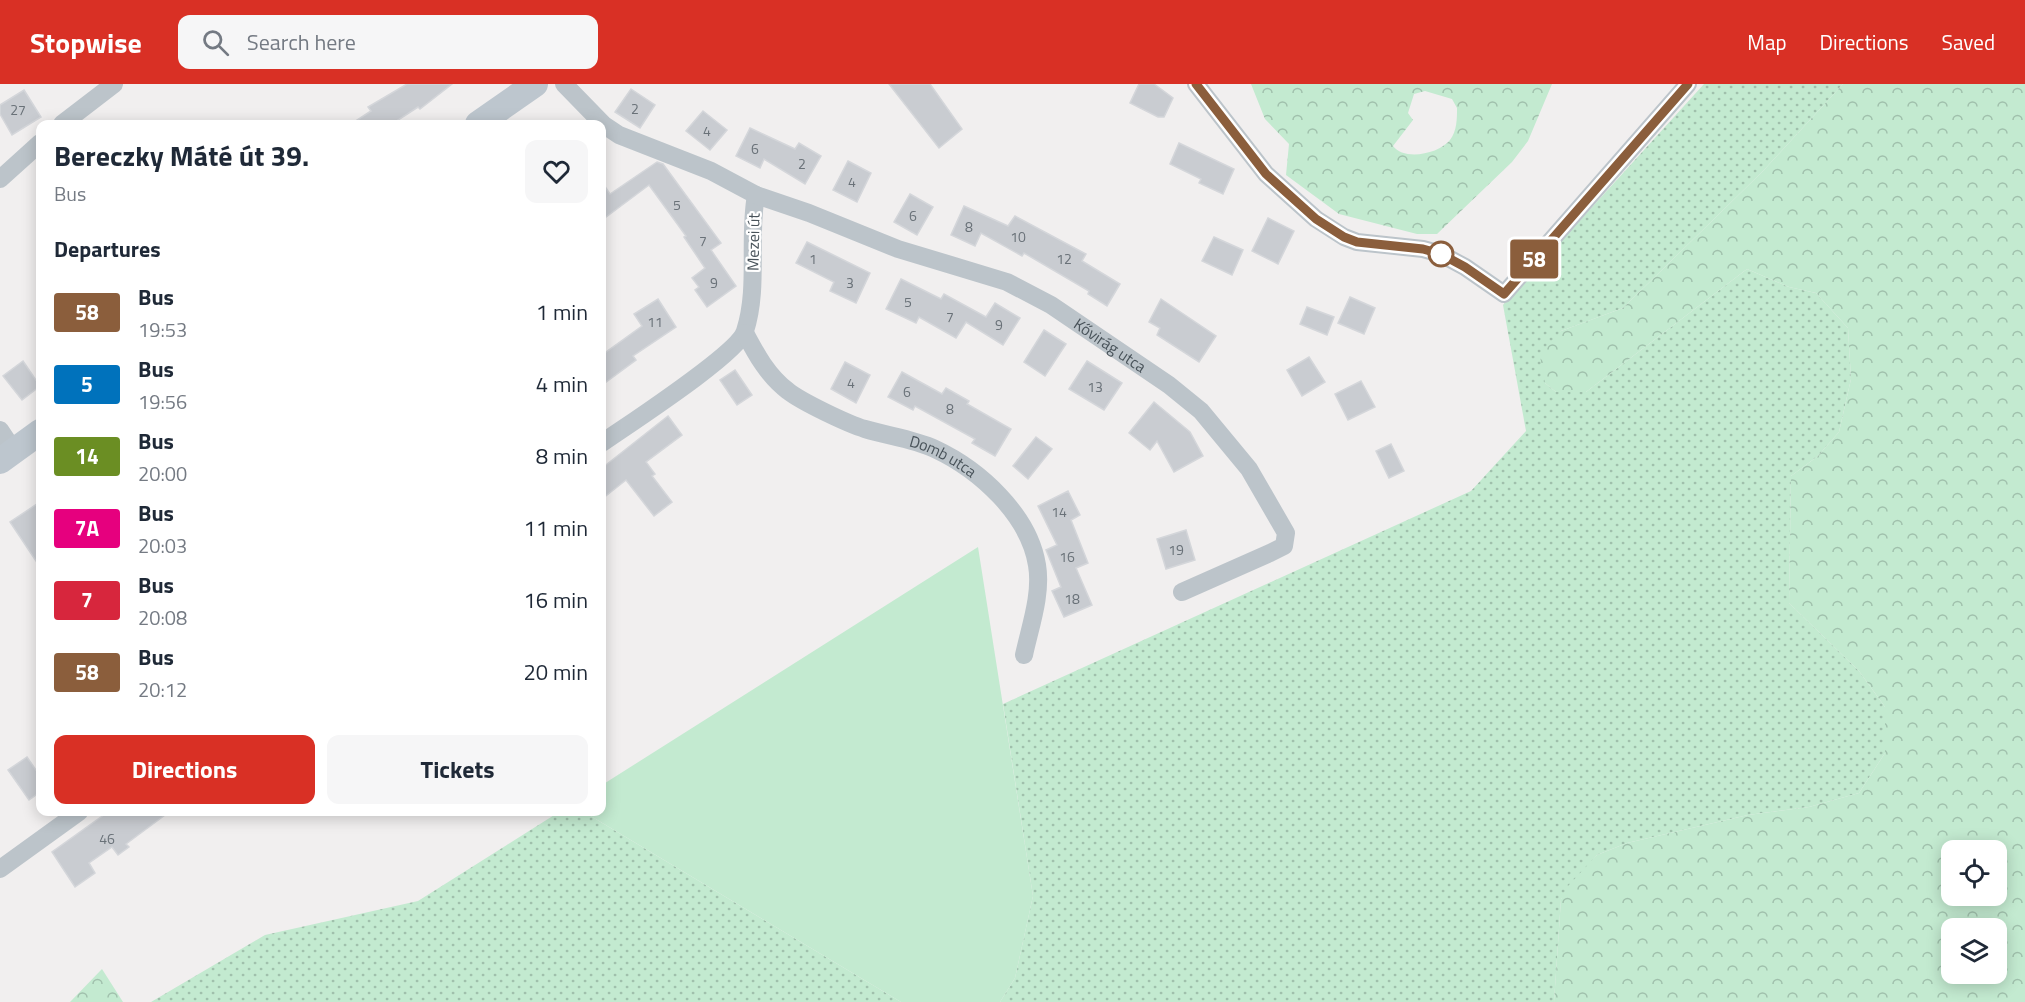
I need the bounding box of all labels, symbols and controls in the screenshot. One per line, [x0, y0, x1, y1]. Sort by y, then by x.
search box [178, 15, 598, 69]
text: Stopwise [30, 21, 142, 64]
text: Search here [247, 25, 356, 59]
icon: search [199, 26, 232, 59]
text: Map [1747, 26, 1787, 58]
text: Directions [1820, 26, 1909, 58]
text: Saved [1942, 26, 1995, 58]
house number: 2 [631, 98, 639, 119]
house number: 27 [10, 99, 26, 120]
house number: 4 [703, 120, 711, 141]
text: Bereczky Máté út 39. [54, 134, 309, 177]
house number: 6 [751, 138, 759, 159]
button: heart [525, 140, 588, 203]
house number: 2 [798, 153, 806, 174]
house number: 4 [848, 171, 856, 192]
text: Bus [54, 178, 86, 209]
house number: 5 [673, 194, 681, 215]
house number: 6 [909, 205, 917, 226]
street label: Mezei út [740, 212, 766, 271]
house number: 8 [965, 216, 973, 237]
house number: 10 [1010, 226, 1026, 247]
house number: 7 [699, 230, 707, 251]
text: Departures [54, 232, 161, 266]
line badge: 58 [1507, 240, 1561, 279]
unlabelled marker [1428, 241, 1454, 267]
text: 58 [1522, 243, 1546, 275]
house number: 1 [809, 248, 817, 269]
house number: 12 [1056, 248, 1072, 269]
house number: 9 [710, 272, 718, 293]
house number: 3 [846, 272, 854, 293]
text: Bus [138, 280, 174, 314]
house number: 5 [904, 291, 912, 312]
text: 1 min [536, 295, 588, 329]
text: 58 [75, 296, 99, 328]
house number: 7 [946, 306, 954, 327]
house number: 11 [647, 311, 663, 332]
street label: Kővirág utca [1069, 312, 1151, 378]
text: 19:53 [138, 314, 187, 345]
house number: 9 [995, 314, 1003, 335]
text: Bus [138, 352, 174, 386]
text: 4 min [536, 367, 588, 401]
text: 5 [81, 368, 93, 400]
house number: 4 [847, 372, 855, 393]
house number: 13 [1087, 376, 1103, 397]
house number: 6 [903, 381, 911, 402]
text: 19:56 [138, 386, 187, 417]
house number: 8 [946, 398, 954, 419]
text: Bus [138, 424, 174, 458]
street label: Domb utca [907, 429, 982, 483]
text: 8 min [536, 439, 588, 473]
text: 14 [75, 440, 99, 472]
text: 20:00 [138, 458, 187, 489]
text: Bus [138, 496, 174, 530]
house number: 14 [1051, 501, 1067, 522]
text: 11 min [523, 511, 588, 545]
text: 7A [75, 512, 99, 544]
text: 20:03 [138, 530, 187, 561]
house number: 19 [1168, 539, 1184, 560]
house number: 16 [1059, 546, 1075, 567]
text: Bus [138, 568, 174, 602]
text: 16 min [523, 583, 588, 617]
text: 7 [81, 584, 93, 616]
house number: 18 [1064, 588, 1080, 609]
text: 20:08 [138, 602, 187, 633]
text: Bus [138, 640, 174, 674]
text: 20 min [523, 655, 588, 689]
text: 58 [75, 656, 99, 688]
text: 20:12 [138, 674, 187, 705]
button: Directions [54, 735, 315, 804]
button: Tickets [327, 735, 588, 804]
house number: 46 [99, 828, 115, 849]
map controls [1941, 840, 2007, 984]
button: locate [1941, 840, 2007, 906]
button: layers [1941, 918, 2007, 984]

